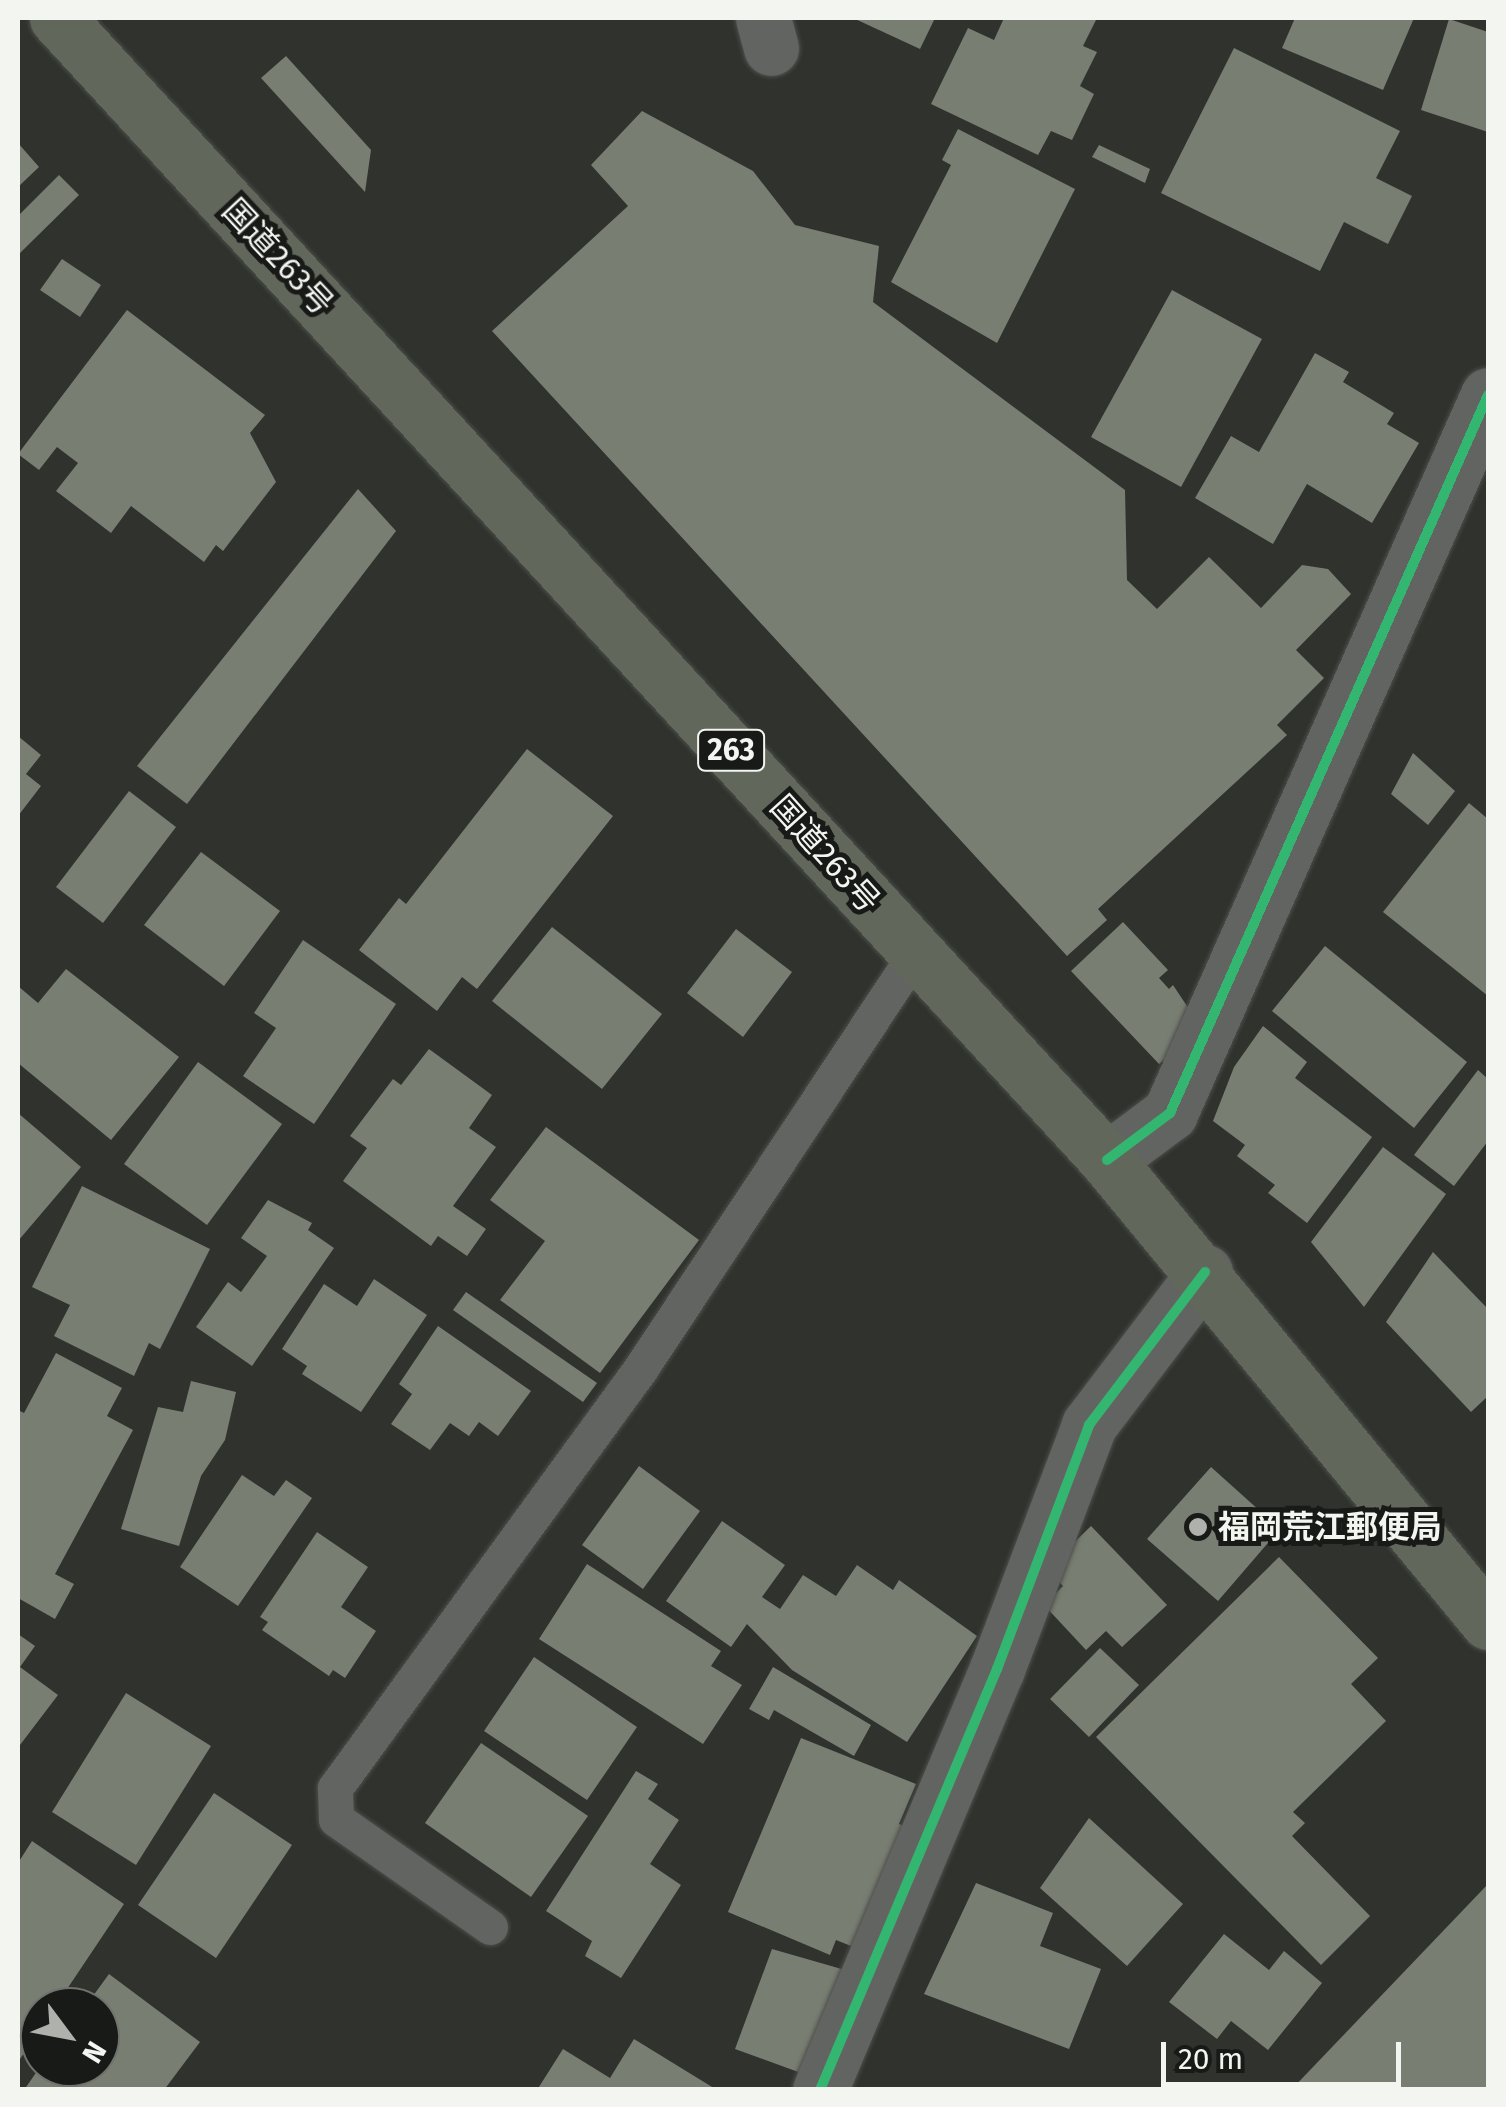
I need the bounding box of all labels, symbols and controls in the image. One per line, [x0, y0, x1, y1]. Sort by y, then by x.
street label: 国道263号 [215, 191, 341, 323]
road number: 263 [696, 725, 766, 775]
street label: 国道263号 [762, 787, 888, 921]
place label: 福岡荒江郵便局 [1218, 1508, 1442, 1546]
marker: 福岡荒江郵便局 [1187, 1516, 1209, 1538]
north arrow [20, 1987, 120, 2087]
scale bar [1166, 2022, 1406, 2084]
text: N [75, 2035, 113, 2069]
text: 20 m [1178, 2041, 1243, 2077]

